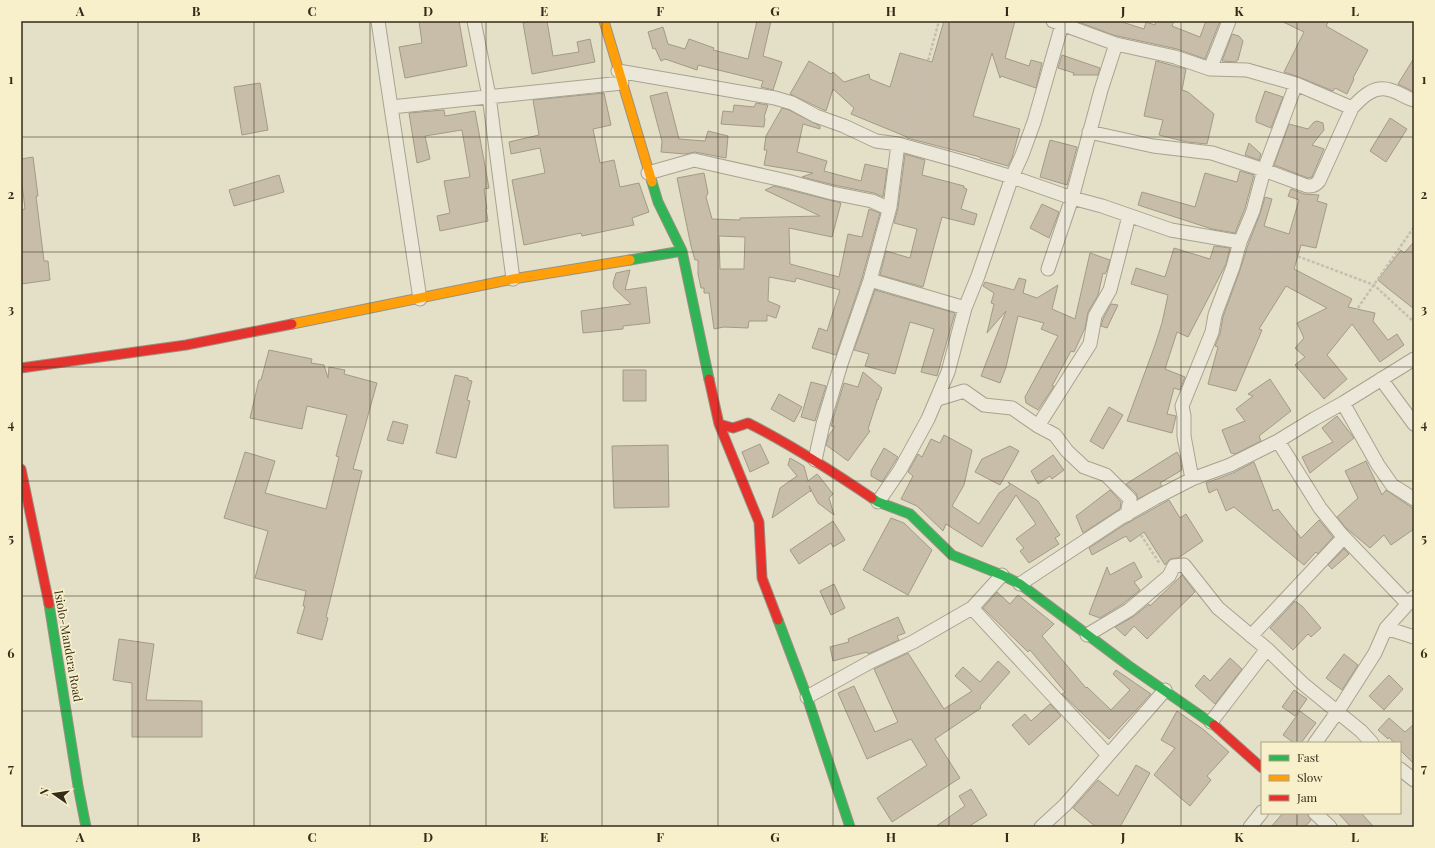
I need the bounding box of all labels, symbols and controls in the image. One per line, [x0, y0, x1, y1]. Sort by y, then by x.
text: A [75, 2, 85, 19]
text: B [192, 2, 201, 19]
text: C [307, 2, 317, 19]
text: D [423, 2, 433, 19]
text: E [540, 2, 548, 19]
text: F [656, 2, 664, 19]
text: G [770, 2, 780, 19]
text: H [886, 2, 896, 19]
text: I [1005, 2, 1010, 19]
text: J [1120, 2, 1126, 19]
text: K [1234, 2, 1244, 19]
text: L [1351, 2, 1359, 19]
text: 1 [9, 70, 14, 87]
text: 1 [1422, 70, 1427, 87]
text: 2 [8, 185, 15, 202]
text: 2 [1421, 185, 1428, 202]
text: 3 [8, 300, 14, 317]
text: 3 [1421, 300, 1427, 317]
text: 4 [8, 415, 15, 432]
text: 4 [1421, 415, 1428, 432]
text: 5 [8, 529, 14, 546]
text: 5 [1421, 529, 1427, 546]
street label: Isiolo-Mandera Road [51, 589, 87, 703]
text: 6 [7, 644, 15, 661]
text: 6 [1420, 644, 1428, 661]
legend [1261, 742, 1401, 814]
text: Fast [1297, 749, 1320, 765]
text: 7 [8, 759, 14, 776]
text: 7 [1421, 759, 1427, 776]
text: Slow [1297, 769, 1323, 785]
north arrow [34, 774, 74, 814]
text: N [36, 786, 52, 797]
text: Jam [1296, 789, 1318, 805]
text: A [75, 828, 85, 845]
text: B [192, 828, 201, 845]
text: C [307, 828, 317, 845]
text: D [423, 828, 433, 845]
text: E [540, 828, 548, 845]
text: F [656, 828, 664, 845]
text: G [770, 828, 780, 845]
text: H [886, 828, 896, 845]
text: I [1005, 828, 1010, 845]
text: J [1120, 828, 1126, 845]
text: K [1234, 828, 1244, 845]
text: L [1351, 828, 1359, 845]

